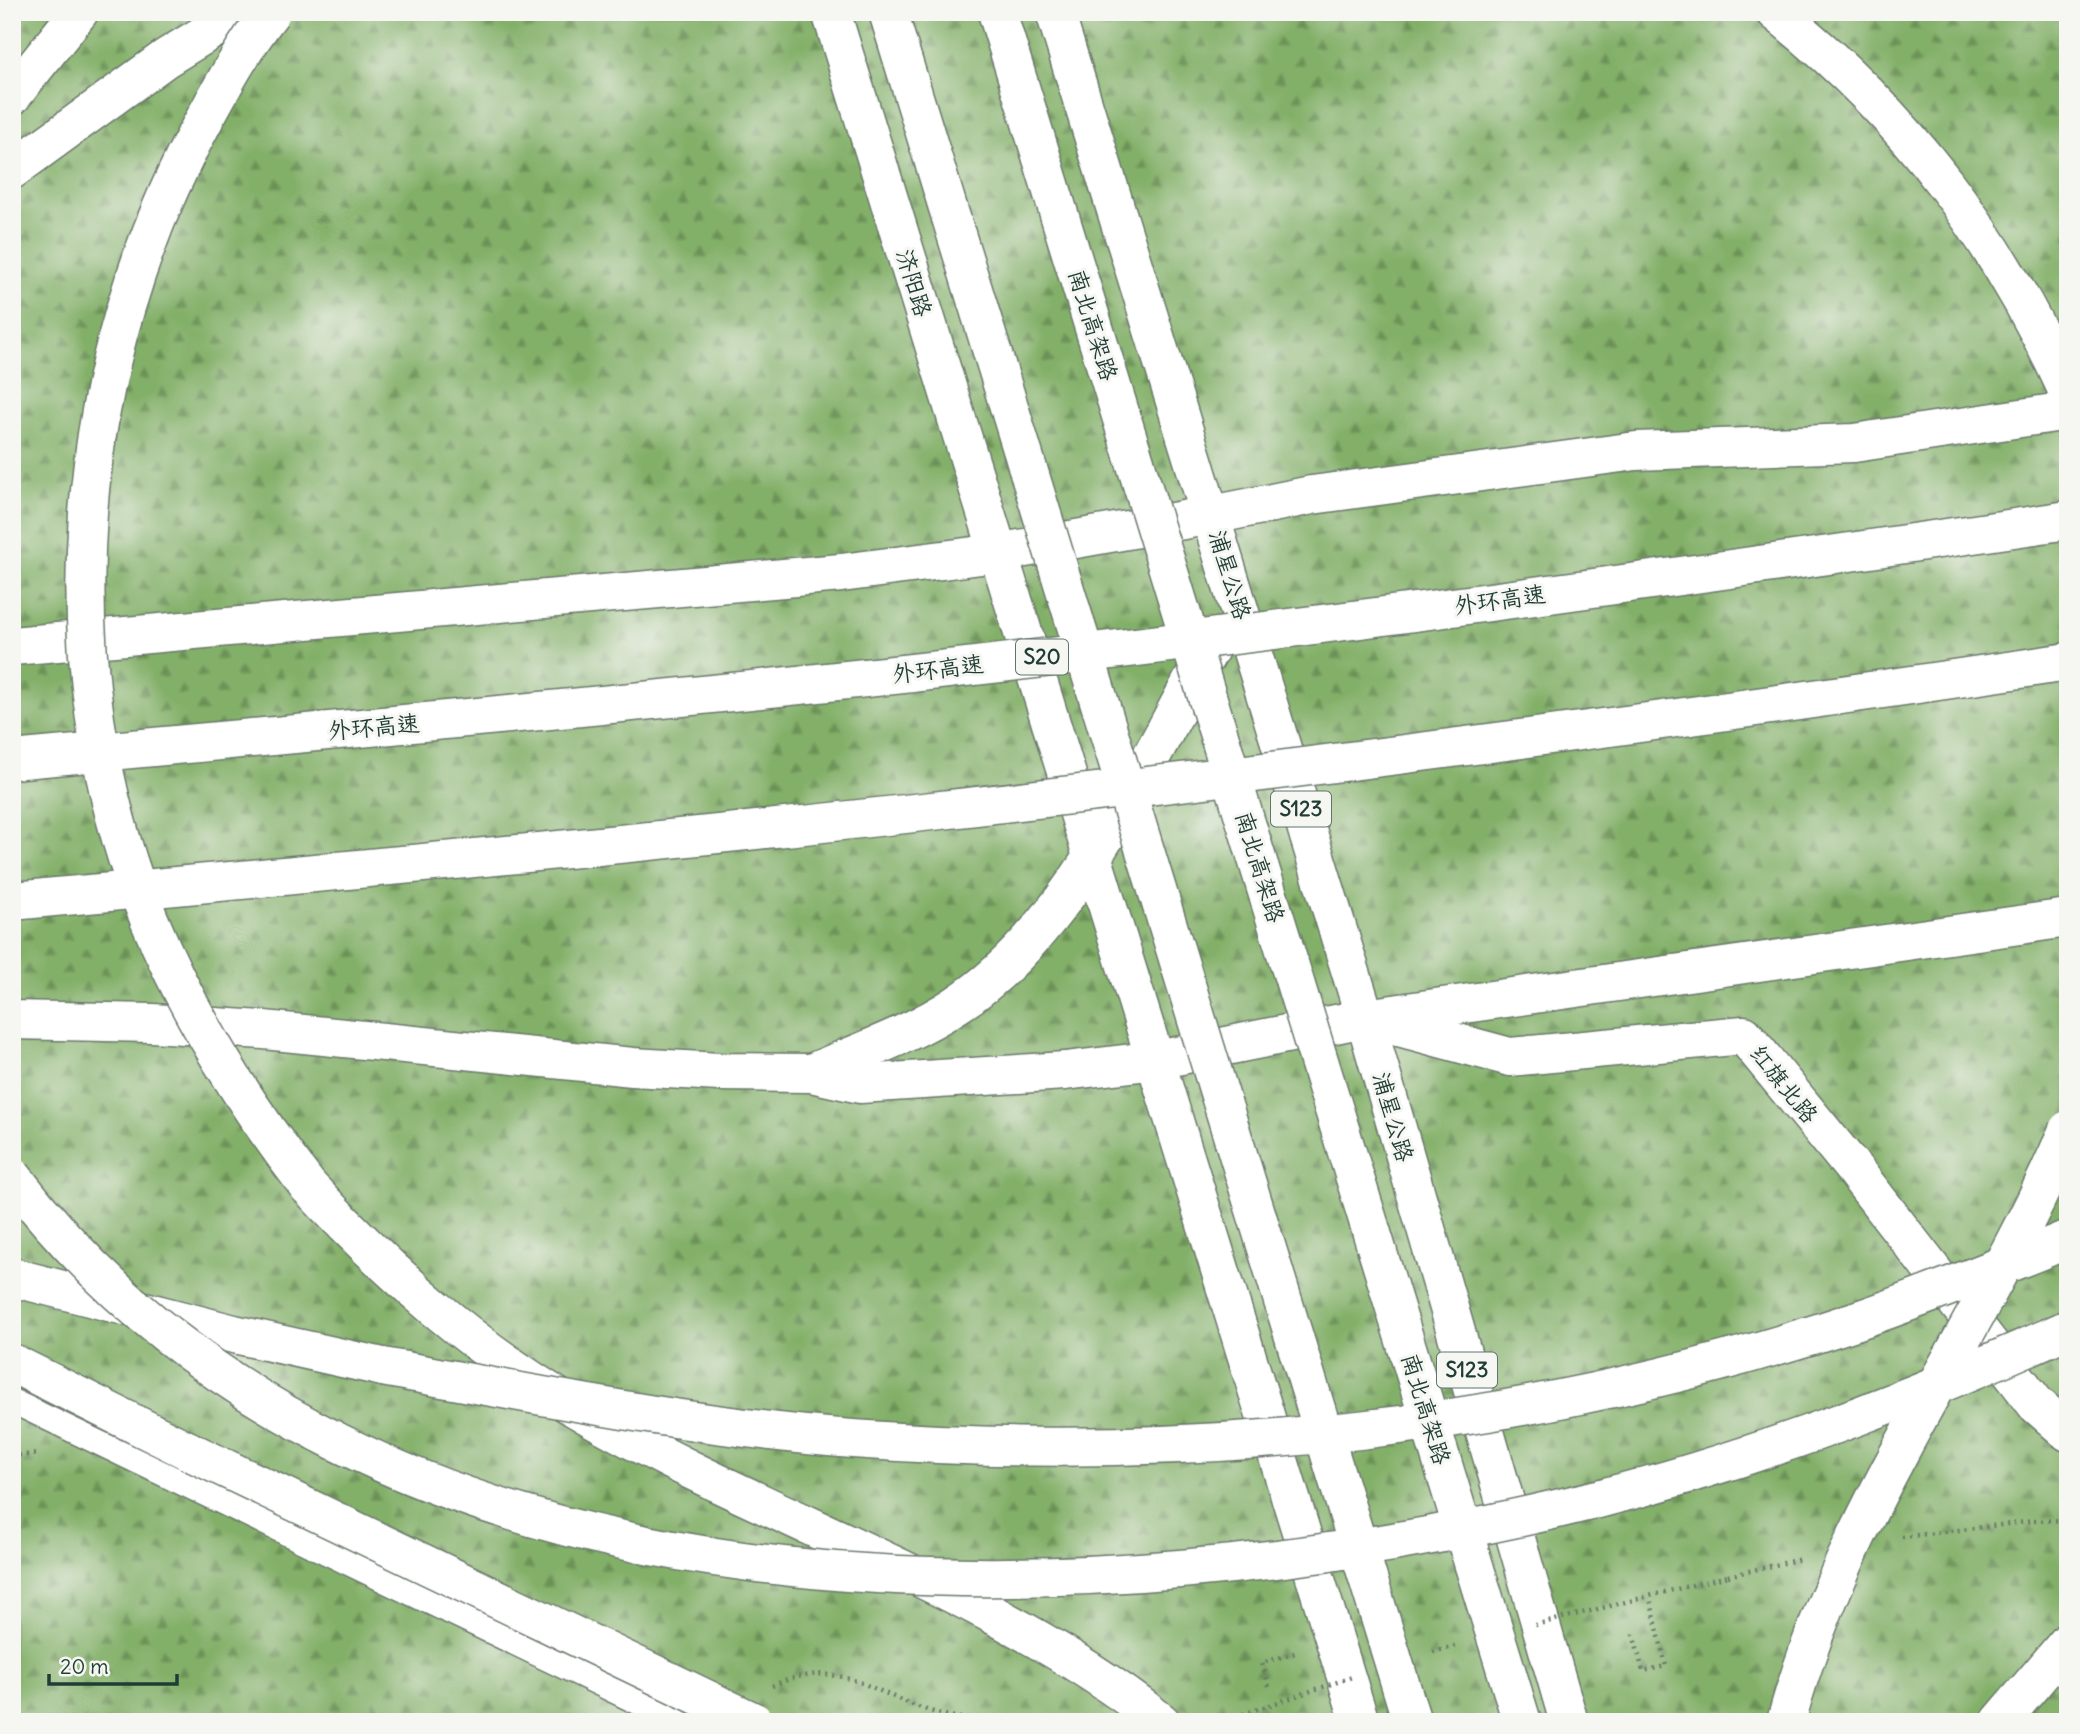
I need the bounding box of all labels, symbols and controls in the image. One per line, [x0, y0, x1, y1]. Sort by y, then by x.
street label: 济阳路 [891, 246, 938, 320]
street label: 南北高架路 [1063, 266, 1124, 384]
street label: 浦星公路 [1203, 527, 1258, 623]
street label: 外环高速 [1452, 579, 1548, 620]
road number: S20 [1016, 640, 1068, 674]
street label: 外环高速 [891, 649, 985, 689]
street label: 外环高速 [327, 708, 421, 745]
road number: S123 [1271, 792, 1331, 826]
street label: 南北高架路 [1230, 808, 1291, 926]
street label: 红旗北路 [1744, 1039, 1825, 1129]
street label: 浦星公路 [1367, 1069, 1420, 1165]
street label: 南北高架路 [1396, 1350, 1457, 1468]
road number: S123 [1437, 1352, 1497, 1388]
scale bar [49, 1643, 177, 1687]
text: 20 m [60, 1653, 109, 1680]

